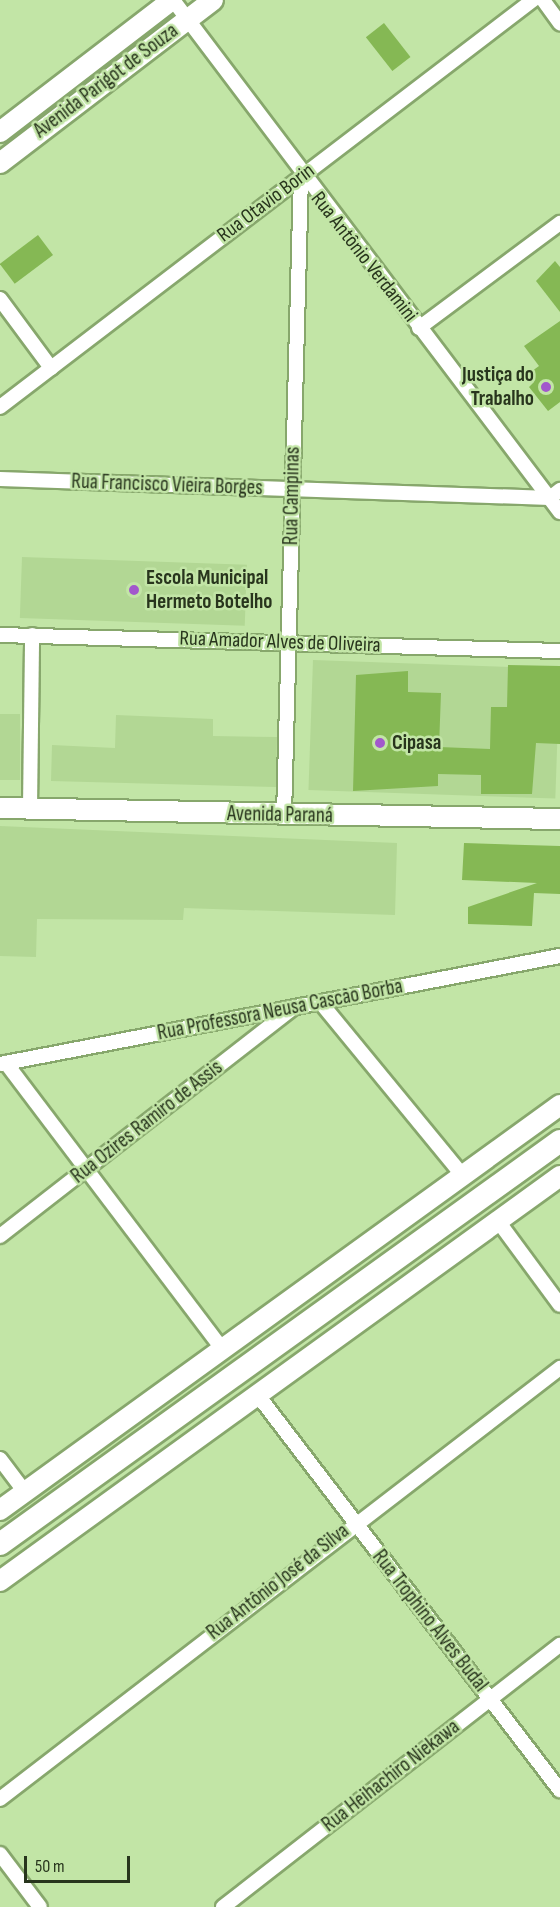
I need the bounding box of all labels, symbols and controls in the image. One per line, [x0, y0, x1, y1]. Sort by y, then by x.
street label: Avenida Parigot de Souza [29, 19, 183, 143]
street label: Rua Otavio Borin [212, 158, 320, 248]
street label: Rua Antônio Verdamini [305, 187, 423, 327]
place label: Justiça do Trabalho [462, 362, 534, 412]
marker: Justiça do Trabalho [539, 380, 553, 394]
street label: Rua Campinas [279, 447, 305, 545]
street label: Rua Francisco Vieira Borges [71, 469, 263, 501]
place label: Escola Municipal Hermeto Botelho [146, 565, 272, 615]
marker: Escola Municipal Hermeto Botelho [127, 583, 141, 597]
street label: Rua Amador Alves de Oliveira [179, 626, 381, 658]
place label: Cipasa [392, 730, 441, 756]
marker: Cipasa [373, 736, 387, 750]
street label: Avenida Paraná [227, 801, 333, 829]
street label: Rua Professora Neusa Cascão Borba [155, 974, 405, 1046]
street label: Rua Ozires Ramiro de Assis [66, 1055, 228, 1189]
street label: Rua Antônio José da Silva [202, 1519, 354, 1645]
street label: Rua Trophino Alves Budal [367, 1545, 493, 1697]
street label: Rua Heihachiro Niekawa [317, 1714, 465, 1838]
scale bar [27, 1844, 134, 1882]
text: 50 m [35, 1856, 65, 1877]

